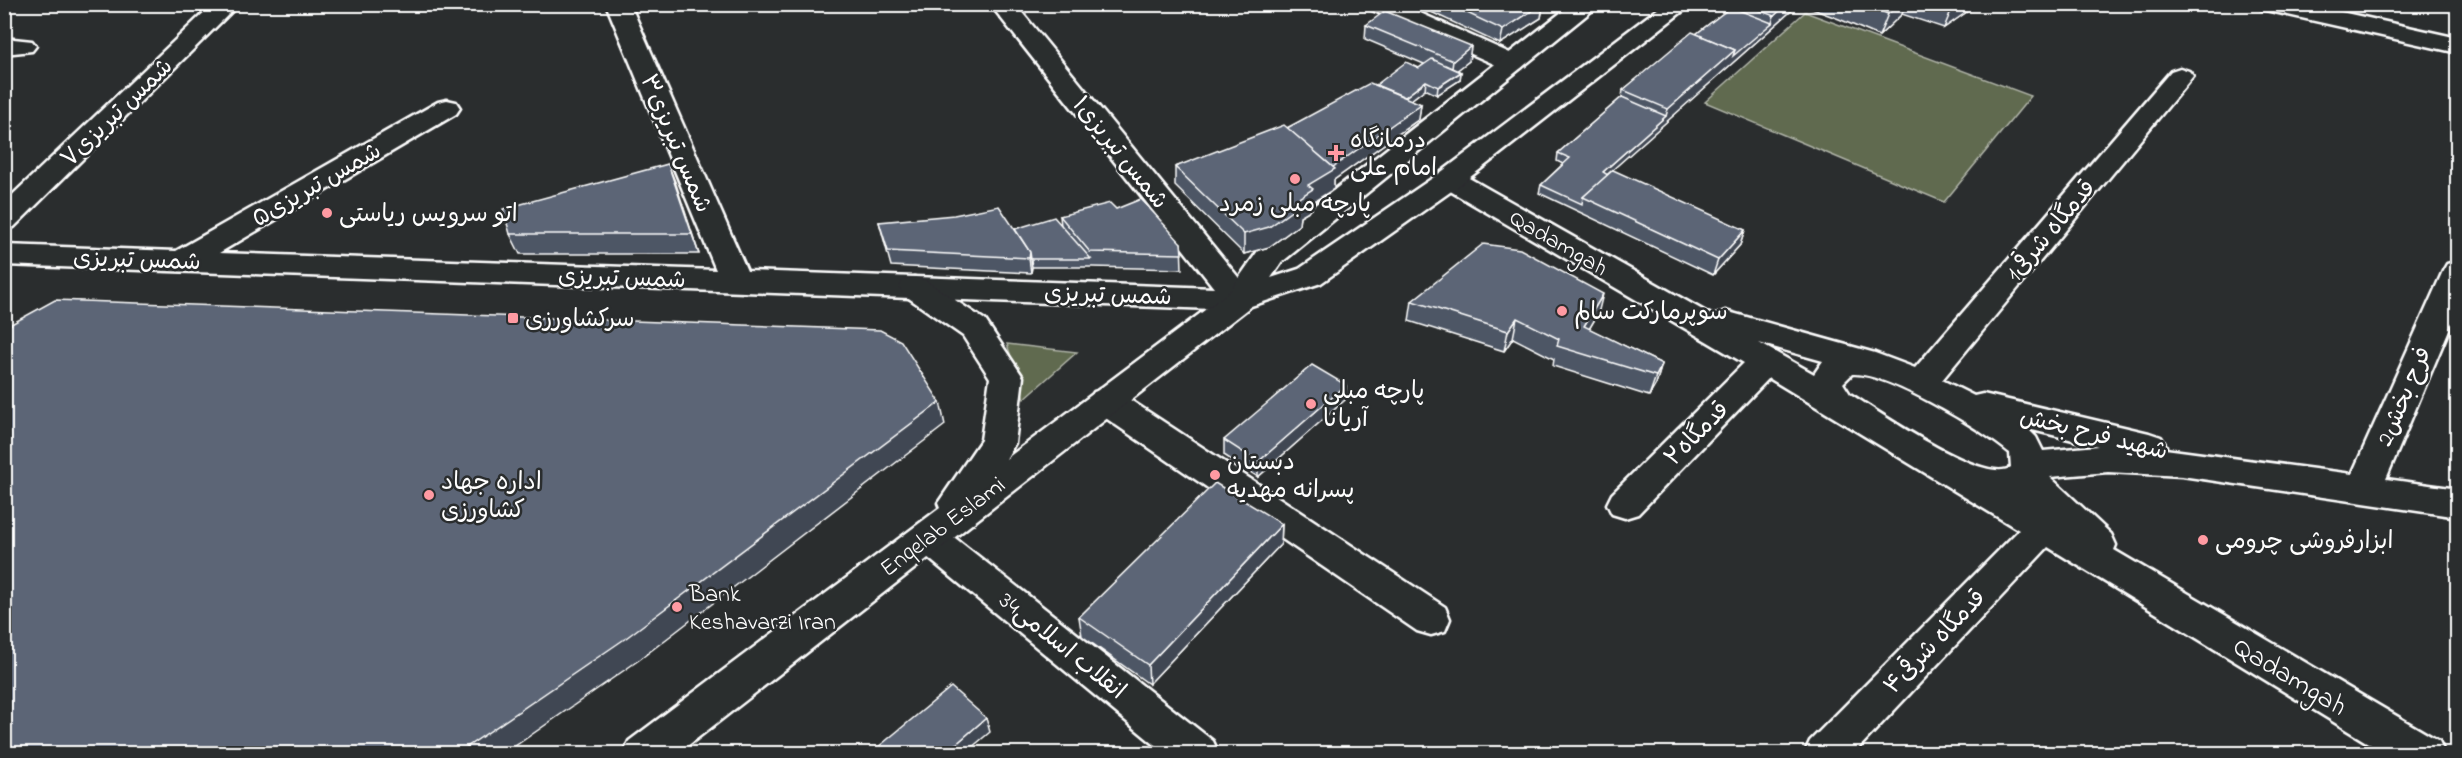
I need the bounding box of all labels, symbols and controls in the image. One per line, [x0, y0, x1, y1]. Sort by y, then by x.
street label: شمس تبریزی۷ [53, 51, 182, 177]
street label: شمس تبریزی۳ [630, 69, 720, 219]
street label: شمس تبریزی۱ [1062, 89, 1176, 218]
place label: درمانگاه امام علی [1350, 124, 1437, 187]
street label: ۵شمس تبریزی [246, 135, 389, 237]
marker: درمانگاه امام علی [1327, 144, 1345, 162]
marker: پارچه مبلی زمرد [1288, 172, 1302, 186]
street label: 1قدمگاه شرقی [1999, 173, 2105, 290]
place label: پارچه مبلی زمرد [1219, 188, 1371, 223]
place label: اتو سرویس ریاستی [339, 198, 518, 233]
street label: Qadamgah [1502, 202, 1614, 286]
marker: اتو سرویس ریاستی [320, 206, 334, 220]
street label: شمس تبریزی [72, 242, 201, 281]
street label: شمس تبریزی [557, 260, 686, 299]
street label: شمس تبریزی [1043, 277, 1172, 316]
place label: سوپرمارکت سالم [1574, 296, 1728, 331]
place label: سرکشاورزی [525, 303, 635, 338]
marker: سوپرمارکت سالم [1555, 304, 1569, 318]
marker: سرکشاورزی [506, 311, 520, 325]
street label: 2فرح بخش [2369, 342, 2442, 452]
place label: پارچه مبلی آریانا [1323, 375, 1424, 438]
street label: قدمگاه۲ [1657, 394, 1738, 475]
marker: پارچه مبلی آریانا [1304, 397, 1318, 411]
street label: شهید فرح بخش [2016, 400, 2171, 471]
place label: دبستان پسرانه مهدیه [1227, 446, 1355, 509]
place label: اداره جهاد کشاورزی [441, 466, 542, 529]
marker: دبستان پسرانه مهدیه [1208, 468, 1222, 482]
street label: Enqelab Eslami [873, 469, 1014, 587]
marker: اداره جهاد کشاورزی [422, 488, 436, 502]
place label: ابزارفروشی چرومی [2215, 525, 2393, 560]
marker: ابزارفروشی چرومی [2196, 533, 2210, 547]
place label: Bank Keshavarzi Iran [688, 578, 836, 641]
street label: قدمگاه شرقی۴ [1876, 582, 1995, 703]
street label: 34انقلاب اسلامی [990, 585, 1133, 709]
marker: Bank Keshavarzi Iran [670, 600, 684, 614]
street label: Qadamgah [2224, 628, 2354, 728]

